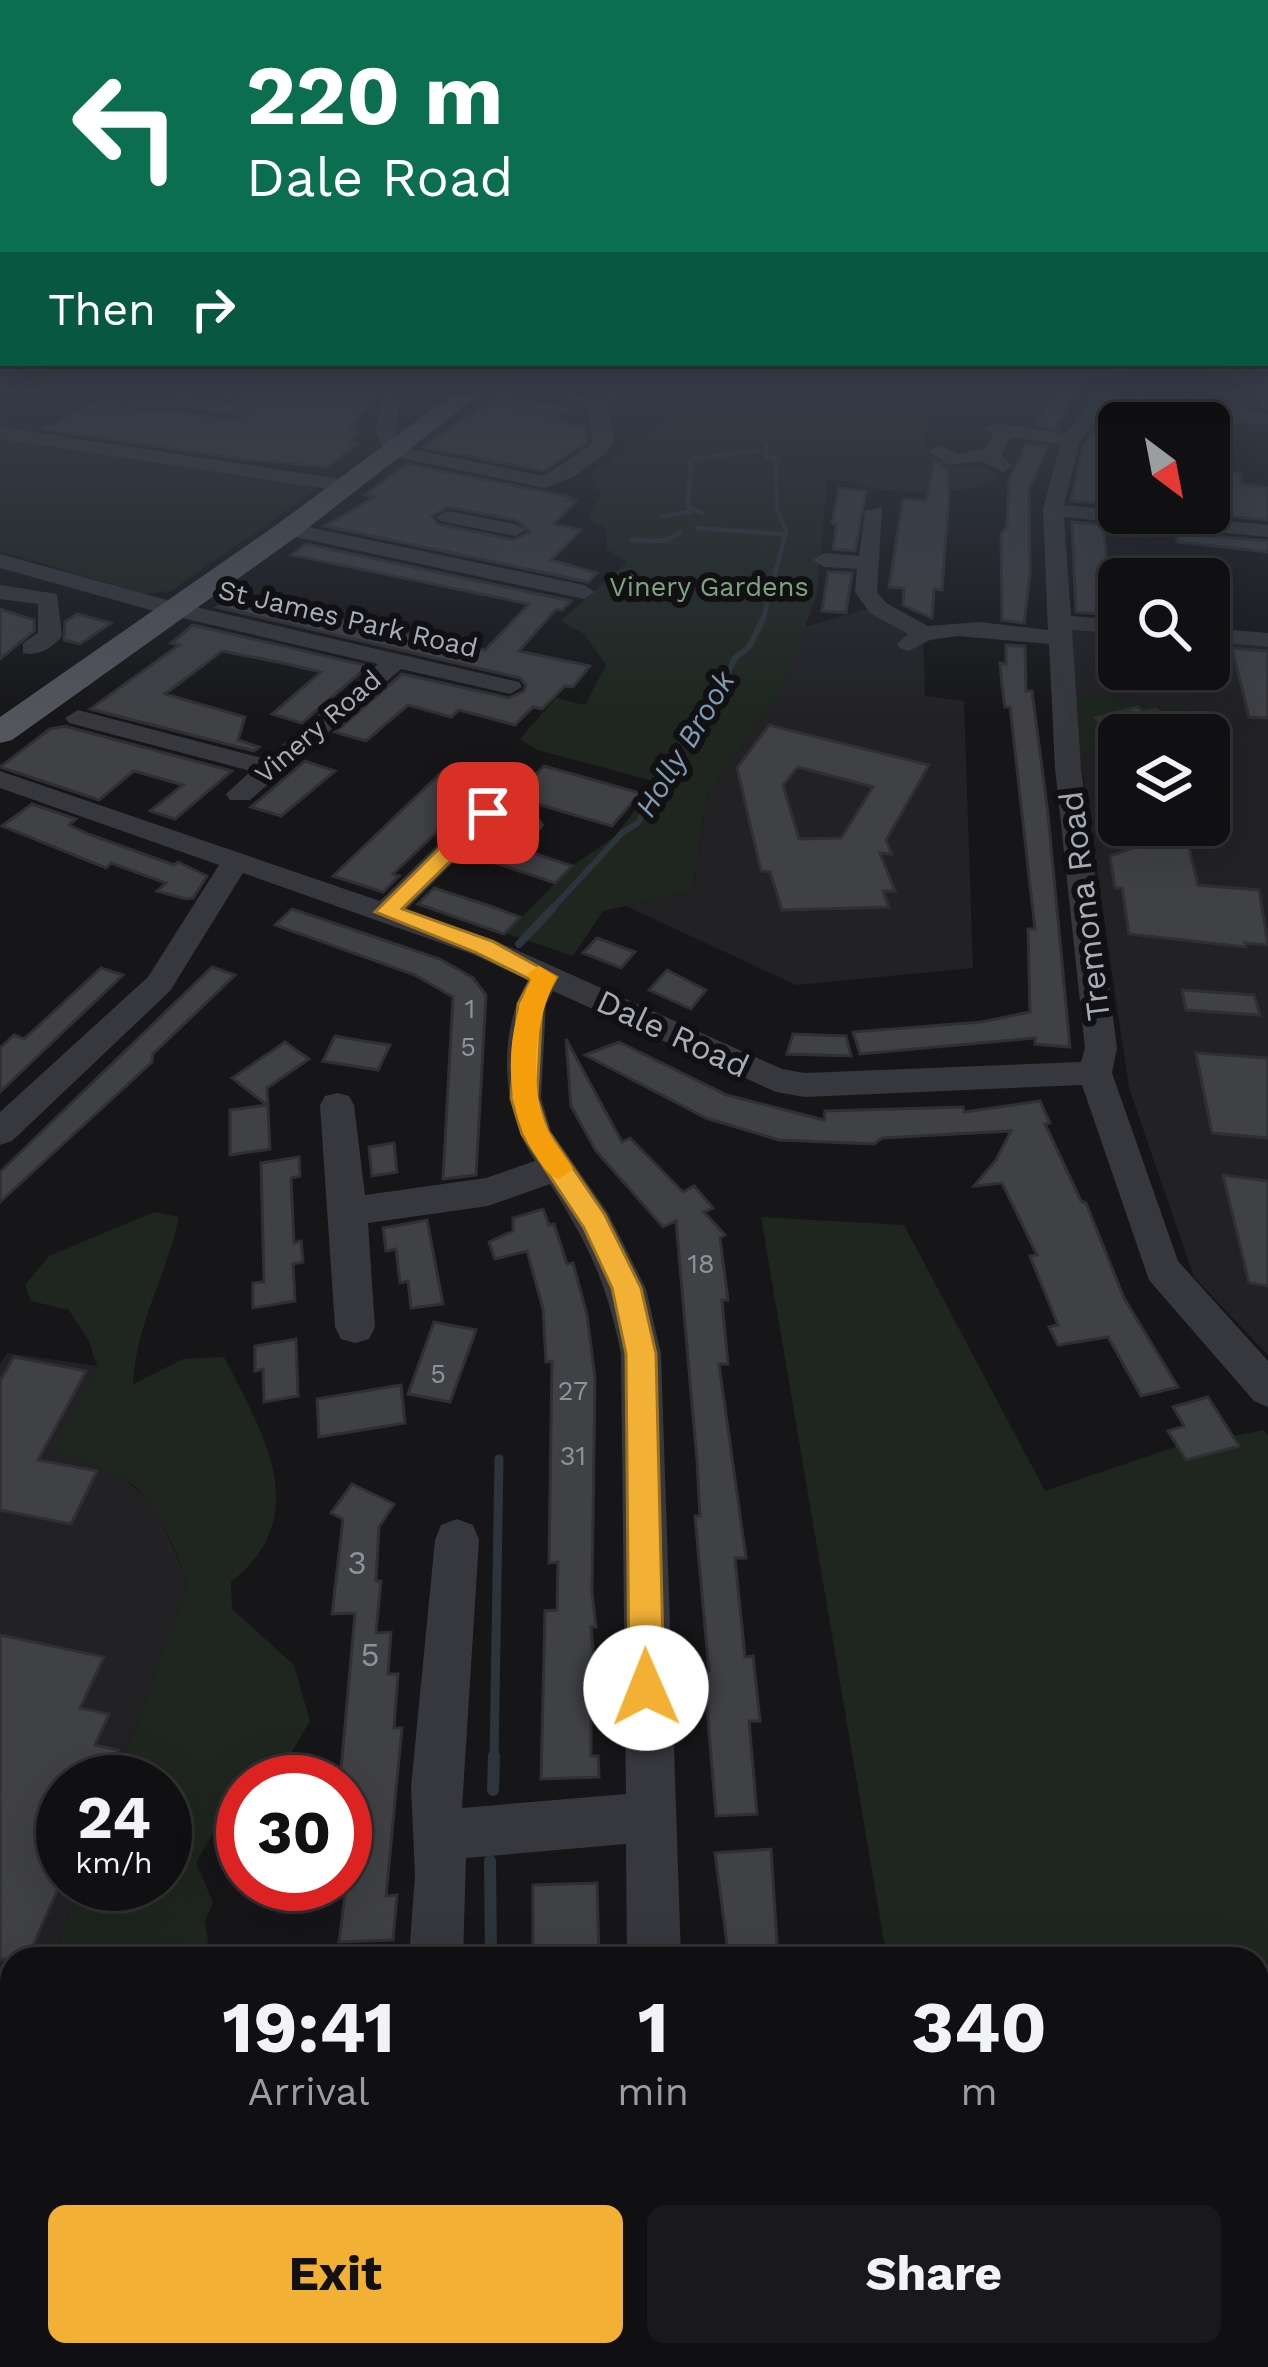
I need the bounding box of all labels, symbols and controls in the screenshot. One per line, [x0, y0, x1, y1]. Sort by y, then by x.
text: 220 m [246, 46, 503, 144]
icon: left [48, 48, 204, 204]
text: Dale Road [246, 146, 513, 209]
icon: right [180, 276, 246, 342]
text: Then [48, 283, 156, 336]
north arrow [1098, 402, 1230, 534]
map controls [1098, 402, 1230, 846]
button: search [1098, 558, 1230, 690]
park label: Vinery Gardens [609, 571, 809, 603]
street label: St James Park Road [215, 574, 481, 664]
water label: Holly Brook [627, 663, 743, 823]
street label: Vinery Road [249, 664, 387, 790]
button: layers [1098, 714, 1230, 846]
pin [437, 762, 539, 864]
icon: arrive [455, 780, 521, 846]
street label: Tremona Road [1051, 789, 1118, 1023]
street label: Dale Road [590, 981, 755, 1086]
house number: 1 [465, 993, 475, 1025]
house number: 5 [460, 1031, 476, 1063]
house number: 18 [687, 1248, 715, 1280]
house number: 5 [430, 1358, 446, 1390]
house number: 27 [558, 1375, 588, 1407]
house number: 31 [560, 1440, 586, 1472]
house number: 3 [347, 1543, 367, 1582]
position arrow [583, 1625, 709, 1751]
house number: 5 [360, 1635, 380, 1674]
speed limit sign: 30 [216, 1755, 372, 1911]
text: 24 [77, 1782, 151, 1853]
text: km/h [75, 1845, 153, 1880]
text: 19:41 [222, 1985, 395, 2069]
text: 1 [638, 1985, 669, 2069]
text: 340 [911, 1985, 1047, 2069]
text: Arrival [248, 2069, 370, 2114]
text: min [617, 2069, 689, 2114]
text: m [960, 2069, 998, 2114]
button: Exit [48, 2205, 623, 2343]
button: Share [647, 2205, 1221, 2343]

